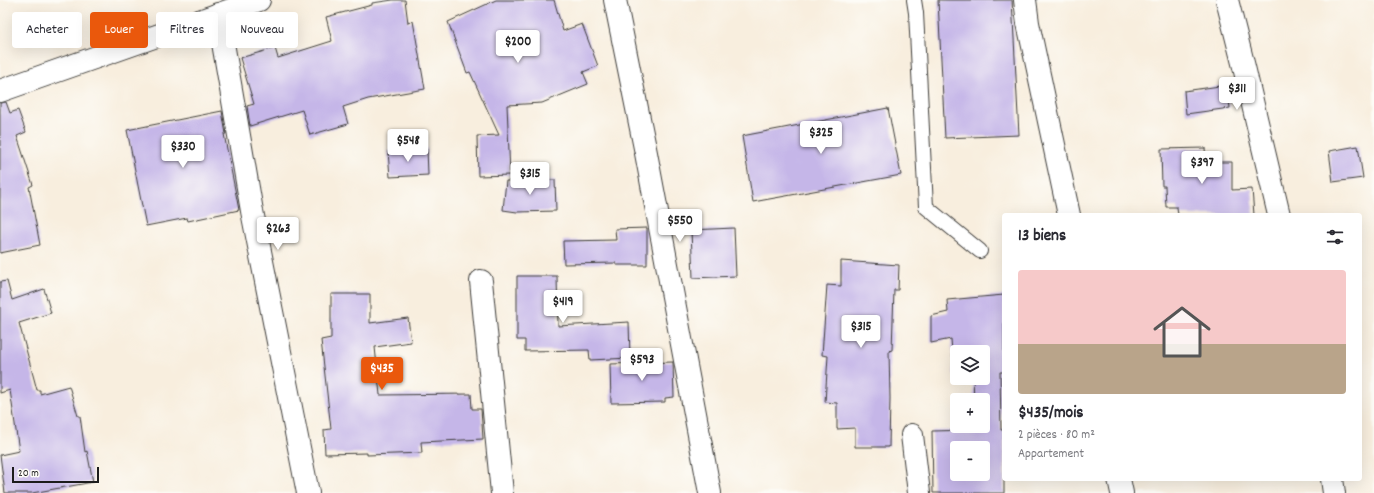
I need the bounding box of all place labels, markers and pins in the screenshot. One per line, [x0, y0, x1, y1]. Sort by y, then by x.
pin: $200 [494, 30, 542, 64]
pin: $311 [1213, 77, 1261, 111]
pin: $325 [797, 121, 845, 155]
pin: $548 [384, 129, 432, 163]
pin: $330 [159, 135, 207, 169]
pin: $397 [1178, 151, 1226, 185]
pin: $315 [506, 162, 554, 196]
pin: $550 [656, 209, 704, 243]
pin: $263 [254, 217, 302, 251]
pin: $419 [539, 290, 587, 324]
pin: $315 [837, 315, 885, 349]
pin: $593 [618, 348, 666, 382]
pin: $435 [358, 357, 406, 391]

